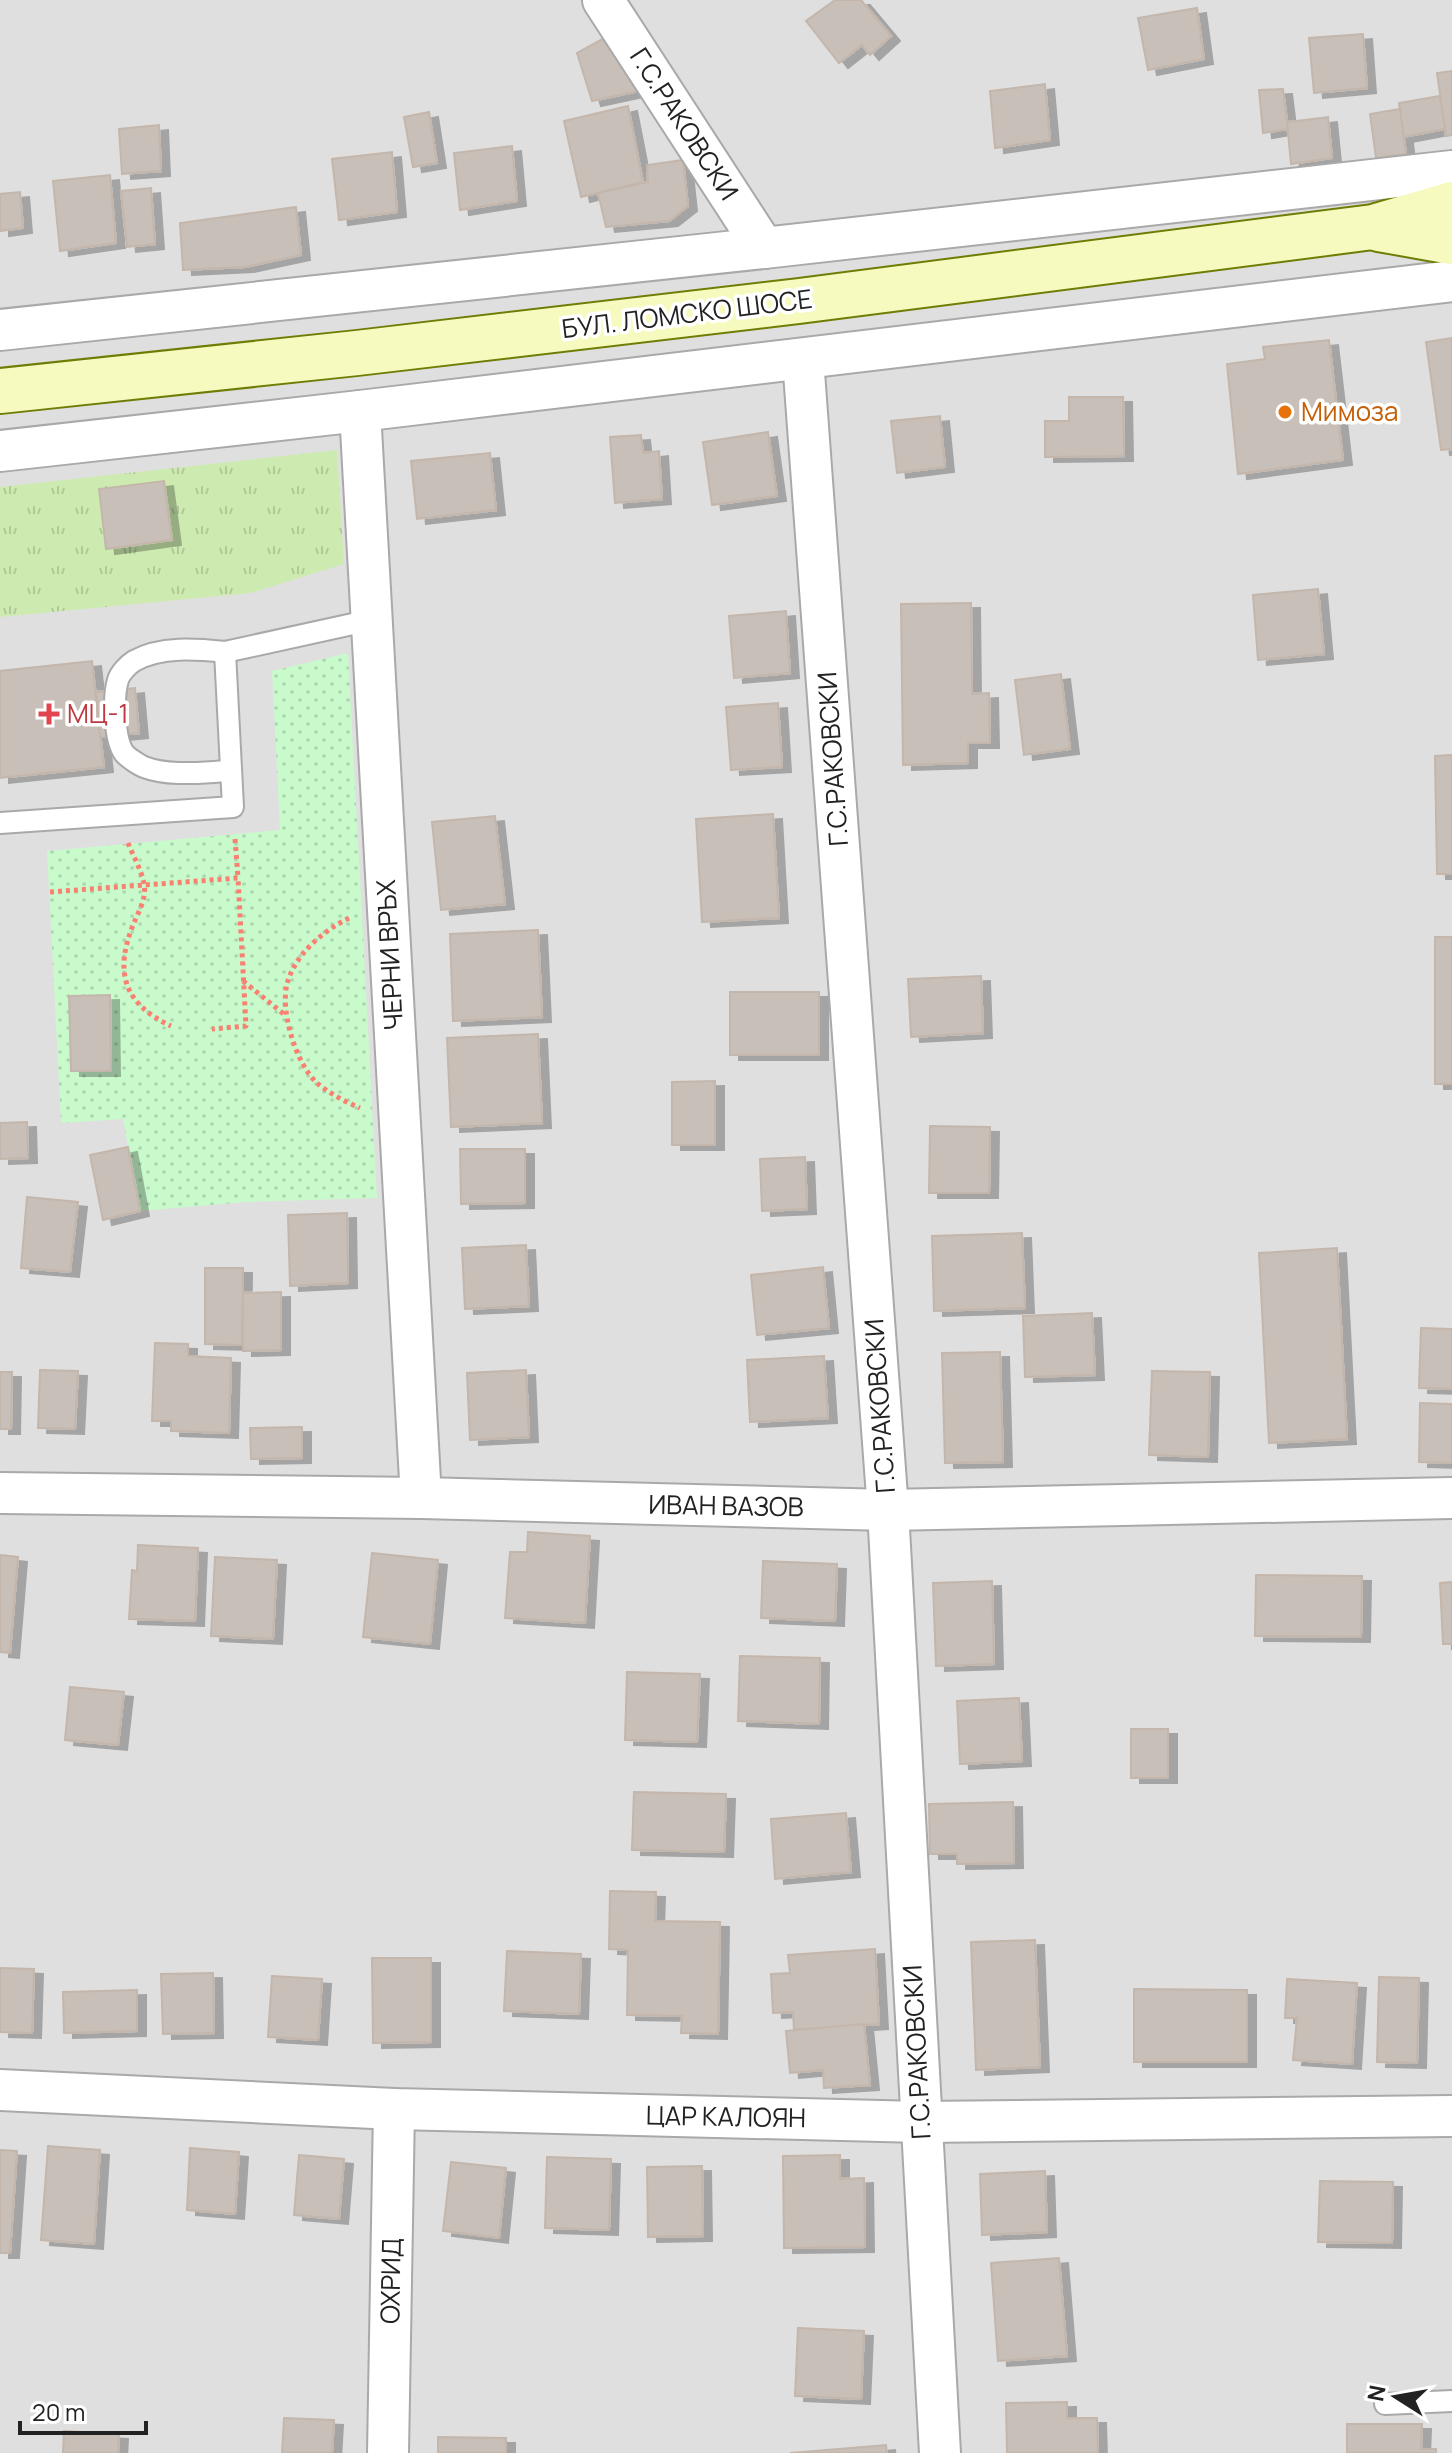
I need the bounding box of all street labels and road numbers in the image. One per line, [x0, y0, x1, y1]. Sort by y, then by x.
street label: Г.С.РАКОВСКИ [622, 40, 747, 206]
street label: БУЛ. ЛОМСКО ШОСЕ [560, 280, 814, 346]
street label: Г.С.РАКОВСКИ [808, 671, 856, 847]
street label: ЧЕРНИ ВРЪХ [367, 879, 411, 1031]
street label: Г.С.РАКОВСКИ [855, 1318, 903, 1494]
street label: ИВАН ВАЗОВ [648, 1486, 804, 1524]
street label: Г.С.РАКОВСКИ [893, 1964, 939, 2140]
street label: ЦАР КАЛОЯН [646, 2097, 806, 2135]
street label: ОХРИД [371, 2238, 409, 2324]

